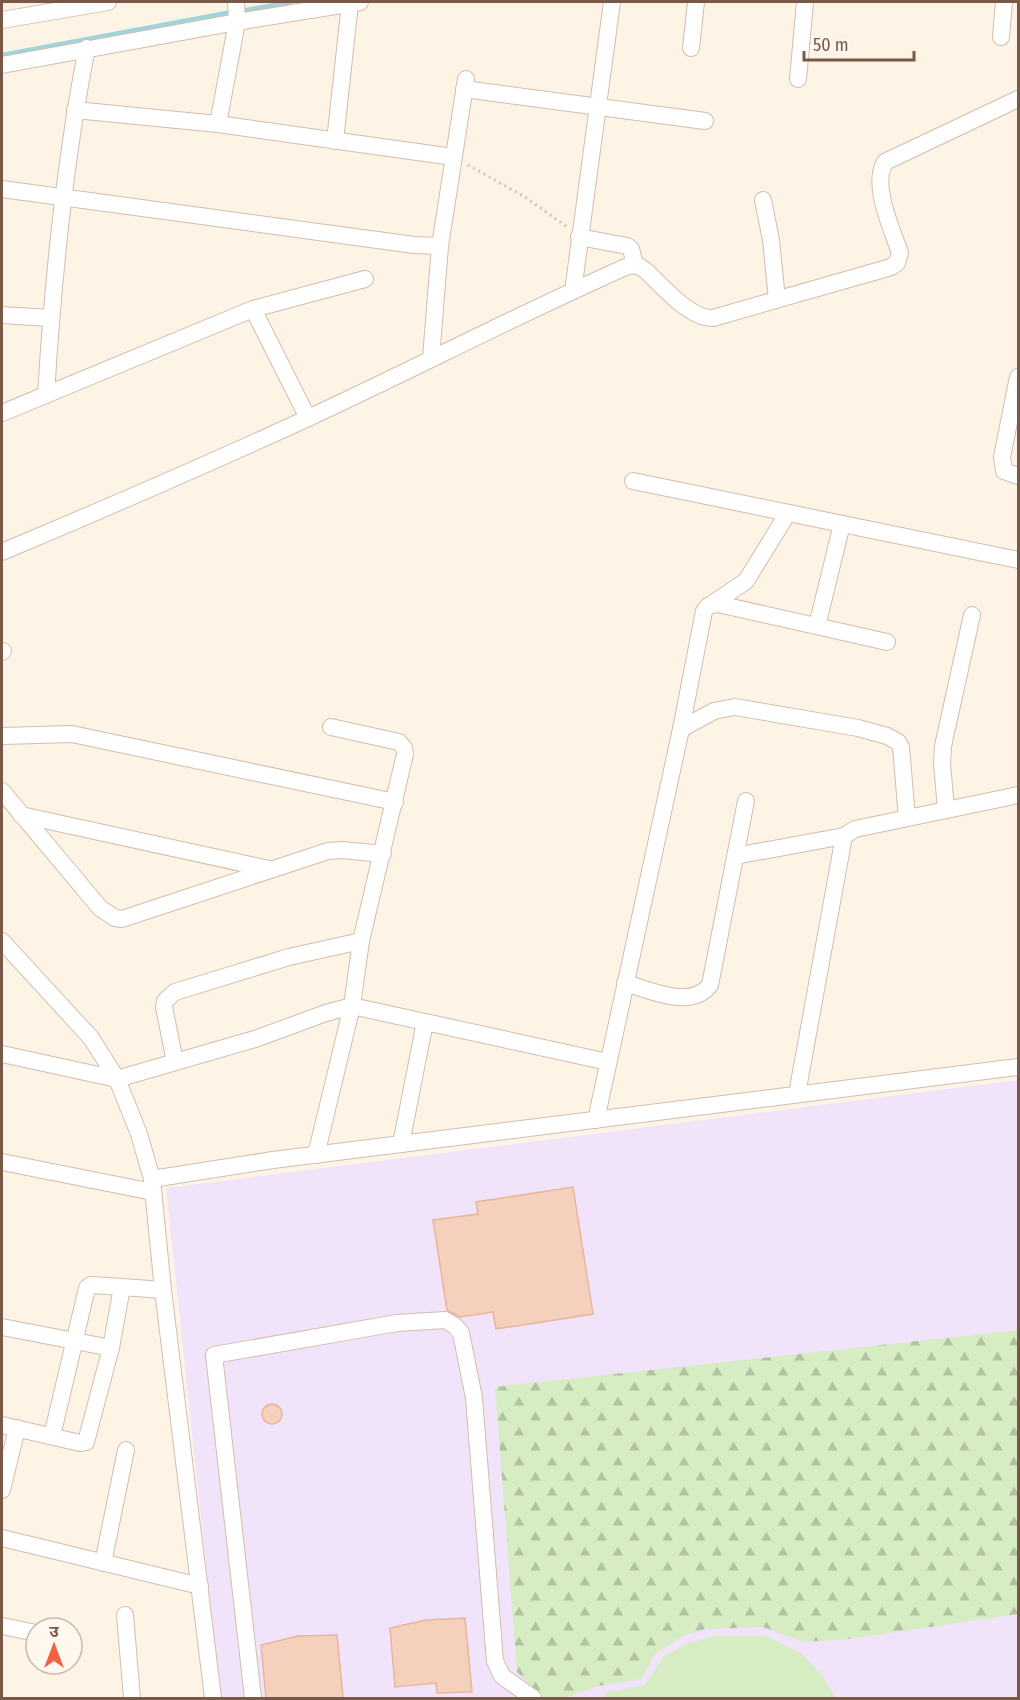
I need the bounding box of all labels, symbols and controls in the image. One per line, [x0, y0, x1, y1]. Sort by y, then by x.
scale bar [804, 24, 914, 62]
text: 50 m [813, 34, 849, 56]
north arrow [24, 1616, 84, 1676]
text: उ [49, 1622, 59, 1641]

